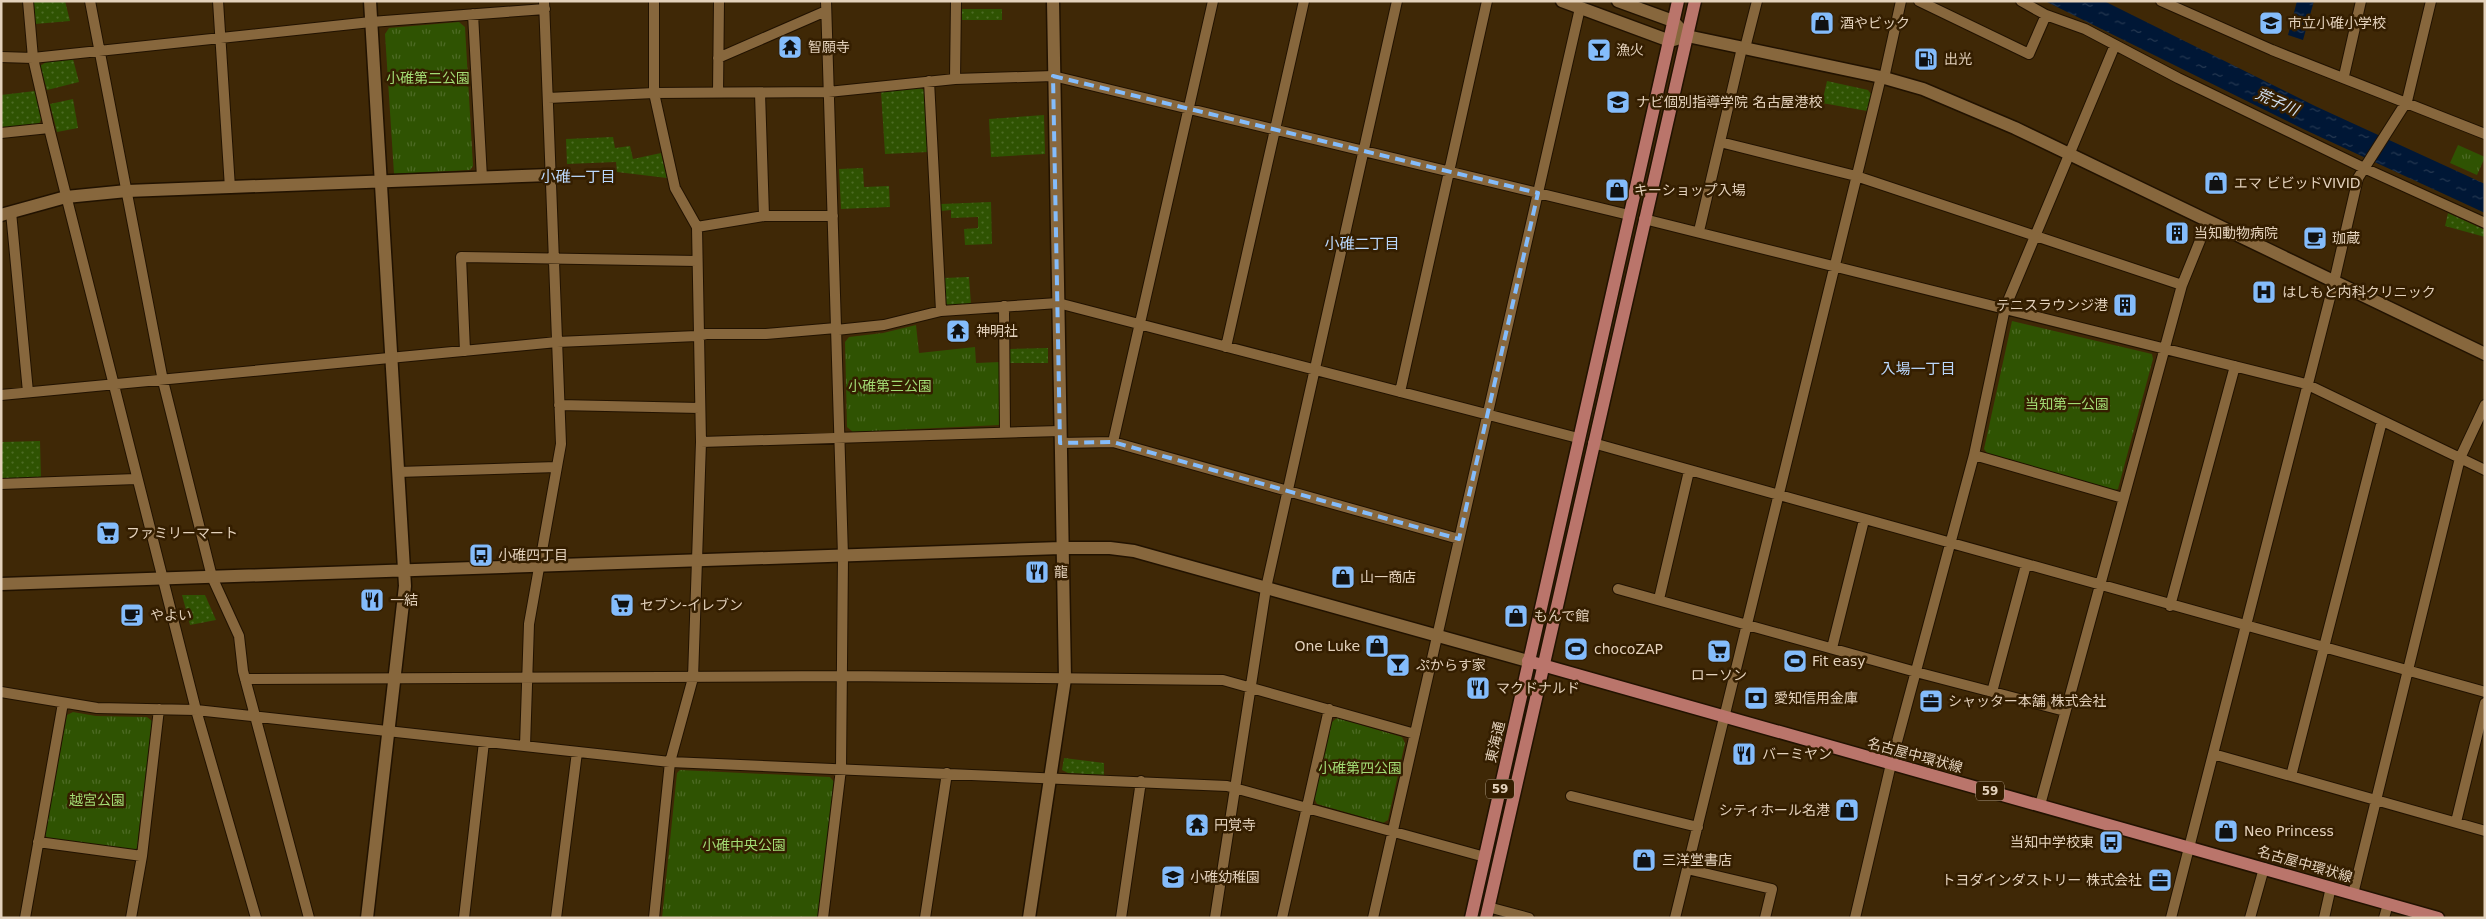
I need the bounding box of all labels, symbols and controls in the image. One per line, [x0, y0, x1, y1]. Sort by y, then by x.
shop icon: 酒やビック [1809, 10, 1835, 36]
school or university icon: 市立小碓小学校 [2258, 10, 2284, 36]
place label: 酒やビック [1840, 15, 1910, 31]
place label: 市立小碓小学校 [2288, 15, 2386, 31]
temple icon: 智願寺 [777, 34, 803, 60]
bar icon: 漁火 [1586, 37, 1612, 63]
place label: 智願寺 [808, 39, 850, 55]
place label: 漁火 [1616, 42, 1644, 58]
fuel station icon: 出光 [1913, 46, 1939, 72]
place label: 出光 [1944, 51, 1972, 67]
park label: 小碓第二公園 [386, 70, 470, 86]
water label: 荒子川 [2253, 85, 2303, 120]
school or university icon: ナビ個別指導学院 名古屋港校 [1605, 89, 1631, 115]
place label: ナビ個別指導学院 名古屋港校 [1636, 94, 1822, 110]
district label: 小碓一丁目 [540, 168, 616, 186]
shop icon: エマ ビビッドVIVID [2203, 170, 2229, 196]
place label: エマ ビビッドVIVID [2234, 175, 2361, 191]
shop icon: キーショップ入場 [1604, 177, 1630, 203]
place label: キーショップ入場 [1634, 182, 1746, 198]
building icon: 当知動物病院 [2164, 220, 2190, 246]
place label: 当知動物病院 [2194, 225, 2278, 241]
cafe icon: 珈蔵 [2302, 225, 2328, 251]
place label: 珈蔵 [2332, 230, 2360, 246]
district label: 小碓二丁目 [1324, 235, 1400, 253]
hospital icon: はしもと内科クリニック [2251, 279, 2277, 305]
place label: はしもと内科クリニック [2282, 284, 2436, 300]
building icon: テニスラウンジ港 [2112, 292, 2138, 318]
place label: テニスラウンジ港 [1996, 297, 2108, 313]
temple icon: 神明社 [945, 318, 971, 344]
place label: 神明社 [976, 323, 1018, 339]
district label: 入場一丁目 [1880, 360, 1956, 378]
park label: 小碓第三公園 [848, 378, 932, 394]
park label: 当知第一公園 [2025, 396, 2109, 412]
supermarket icon: ファミリーマート [95, 520, 121, 546]
place label: ファミリーマート [126, 525, 238, 541]
bus stop icon: 小碓四丁目 [468, 542, 494, 568]
place label: 小碓四丁目 [498, 547, 568, 563]
restaurant icon: 龍 [1024, 559, 1050, 585]
place label: 龍 [1054, 564, 1068, 580]
shop icon: 山一商店 [1330, 564, 1356, 590]
place label: 山一商店 [1360, 569, 1416, 585]
restaurant icon: 一結 [359, 587, 385, 613]
place label: 一結 [390, 592, 418, 608]
supermarket icon: セブン-イレブン [609, 592, 635, 618]
place label: セブン-イレブン [640, 597, 743, 613]
cafe icon: やよい [119, 602, 145, 628]
shop icon: もんで館 [1503, 603, 1529, 629]
place label: やよい [150, 607, 192, 623]
place label: もんで館 [1534, 608, 1589, 624]
shop icon: One Luke [1364, 633, 1390, 659]
sports icon: chocoZAP [1563, 636, 1589, 662]
place label: One Luke [1294, 638, 1360, 654]
supermarket icon: ローソン [1706, 638, 1732, 664]
place label: chocoZAP [1594, 641, 1663, 657]
sports icon: Fit easy [1782, 648, 1808, 674]
bar icon: ぷからす家 [1385, 652, 1411, 678]
place label: Fit easy [1812, 653, 1866, 669]
place label: ぷからす家 [1416, 657, 1486, 673]
place label: ローソン [1691, 667, 1747, 683]
restaurant icon: マクドナルド [1465, 675, 1491, 701]
place label: マクドナルド [1496, 680, 1580, 696]
bank icon: 愛知信用金庫 [1743, 685, 1769, 711]
office icon: シャッター本舗 株式会社 [1918, 688, 1944, 714]
place label: 愛知信用金庫 [1774, 690, 1858, 706]
place label: シャッター本舗 株式会社 [1948, 693, 2106, 709]
street label: 東海通 [1482, 720, 1508, 764]
street label: 名古屋中環状線 [1866, 735, 1964, 775]
restaurant icon: バーミヤン [1731, 741, 1757, 767]
place label: バーミヤン [1762, 746, 1832, 762]
park label: 小碓第四公園 [1318, 760, 1402, 776]
road number: 59 [1486, 780, 1514, 799]
road number: 59 [1976, 781, 2004, 800]
park label: 越宮公園 [69, 792, 125, 808]
shop icon: シティホール名港 [1834, 797, 1860, 823]
place label: シティホール名港 [1719, 802, 1830, 818]
temple icon: 円覚寺 [1184, 812, 1210, 838]
place label: 円覚寺 [1214, 817, 1256, 833]
shop icon: Neo Princess [2213, 818, 2239, 844]
place label: Neo Princess [2244, 823, 2334, 839]
bus stop icon: 当知中学校東 [2098, 829, 2124, 855]
place label: 当知中学校東 [2010, 834, 2094, 850]
park label: 小碓中央公園 [702, 837, 786, 853]
street label: 名古屋中環状線 [2256, 843, 2354, 885]
shop icon: 三洋堂書店 [1631, 847, 1657, 873]
place label: 三洋堂書店 [1662, 852, 1732, 868]
school or university icon: 小碓幼稚園 [1160, 864, 1186, 890]
office icon: トヨダインダストリー 株式会社 [2147, 867, 2173, 893]
place label: 小碓幼稚園 [1190, 869, 1260, 885]
place label: トヨダインダストリー 株式会社 [1942, 872, 2142, 888]

